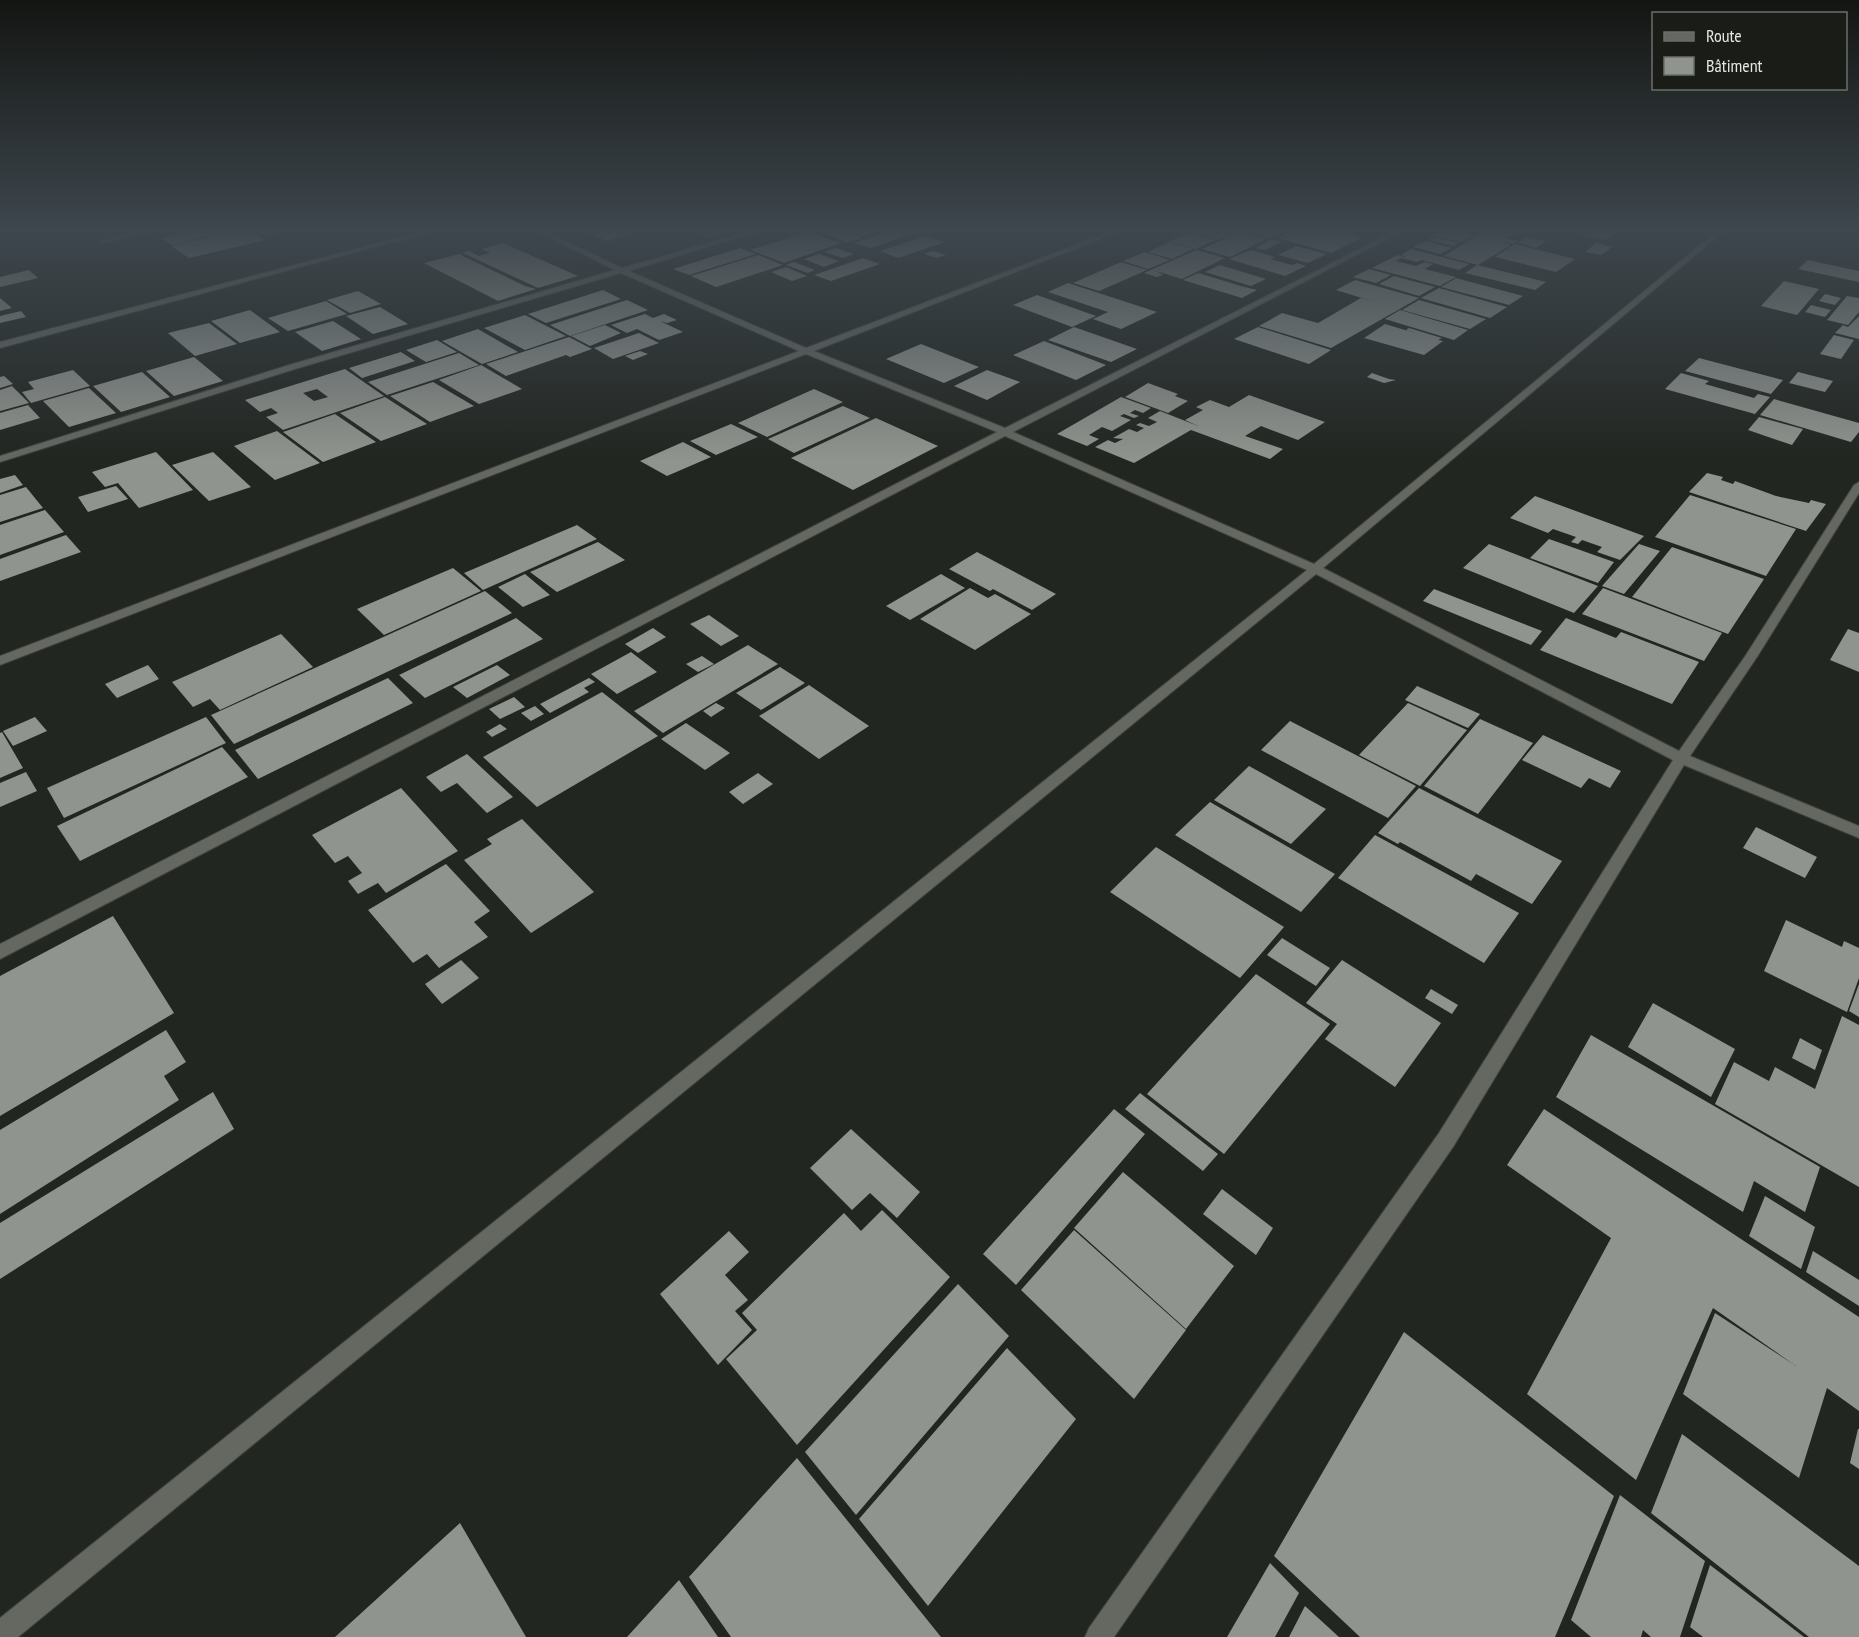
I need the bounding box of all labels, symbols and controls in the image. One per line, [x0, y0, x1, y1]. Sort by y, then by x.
legend [1652, 12, 1847, 90]
text: Route [1706, 24, 1742, 47]
text: Bâtiment [1706, 54, 1763, 77]

